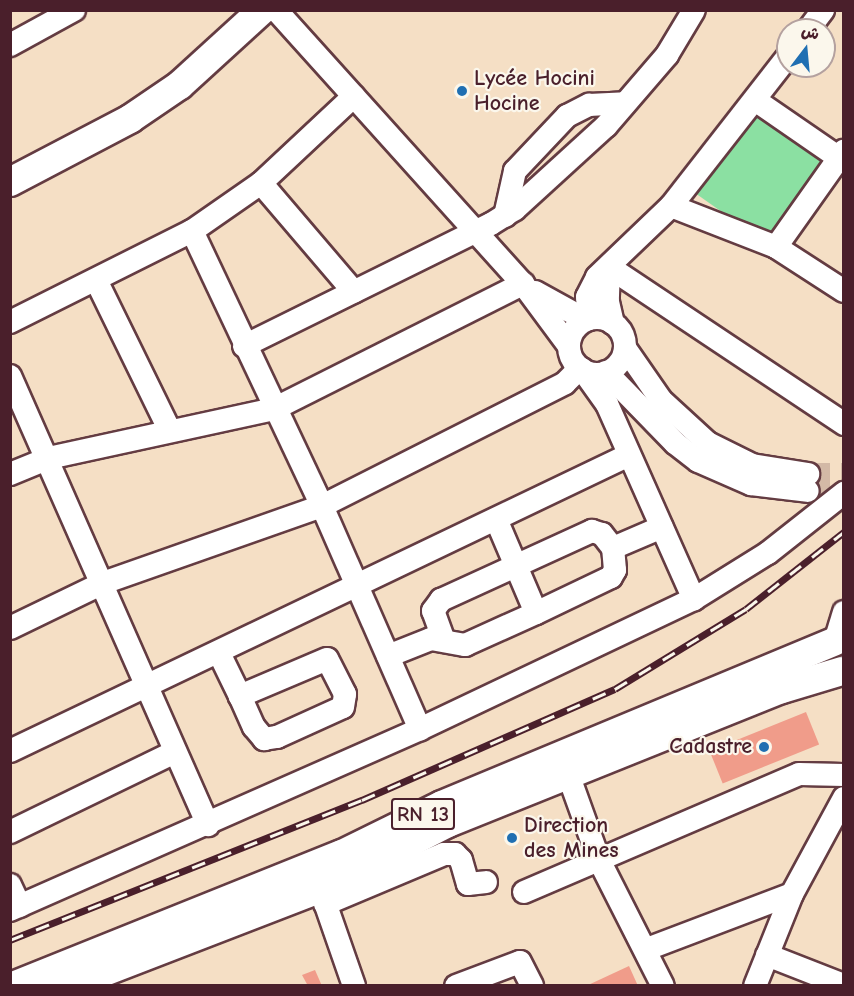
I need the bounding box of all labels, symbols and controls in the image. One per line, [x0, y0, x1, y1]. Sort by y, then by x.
north arrow [776, 18, 836, 78]
text: ش [799, 22, 821, 44]
place label: Lycée Hocini Hocine [474, 65, 595, 116]
marker: Lycée Hocini Hocine [455, 84, 469, 98]
place label: Cadastre [669, 734, 752, 760]
marker: Cadastre [757, 740, 771, 754]
road number: RN 13 [390, 796, 456, 832]
place label: Direction des Mines [524, 812, 619, 864]
marker: Direction des Mines [505, 831, 519, 845]

